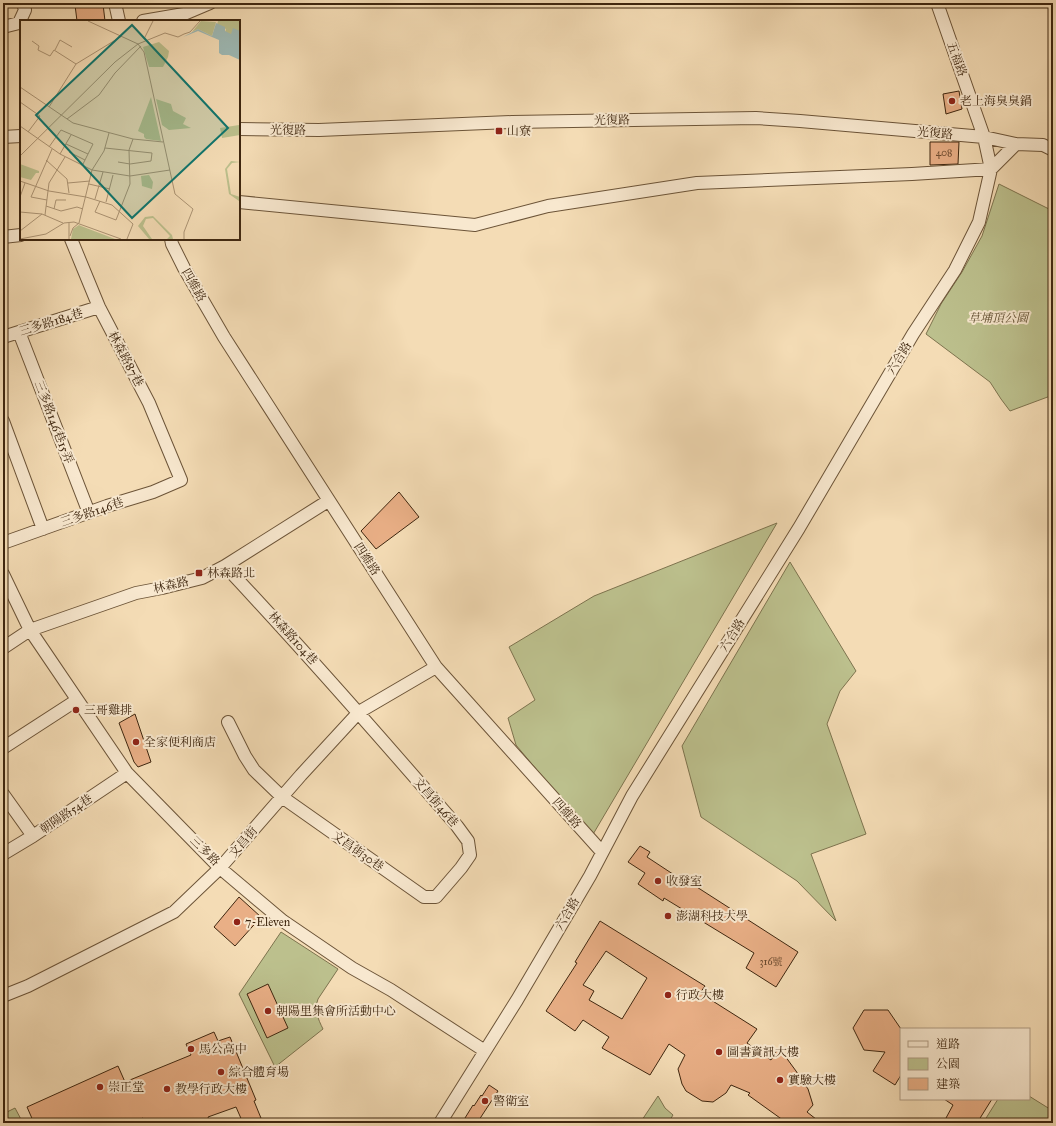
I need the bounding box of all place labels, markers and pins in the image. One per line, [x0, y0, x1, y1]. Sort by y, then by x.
place label: 老上海臭臭鍋 [960, 94, 1032, 108]
marker: 老上海臭臭鍋 [947, 96, 957, 106]
place label: 山寮 [507, 124, 531, 138]
marker: 山寮 [494, 126, 504, 136]
place label: 林森路北 [207, 566, 255, 580]
marker: 林森路北 [194, 568, 204, 578]
place label: 三哥雞排 [84, 703, 132, 717]
marker: 三哥雞排 [71, 705, 81, 715]
place label: 全家便利商店 [144, 735, 216, 749]
marker: 全家便利商店 [131, 737, 141, 747]
place label: 收發室 [666, 874, 702, 888]
marker: 收發室 [653, 876, 663, 886]
place label: 澎湖科技大學 [676, 909, 748, 923]
marker: 澎湖科技大學 [663, 911, 673, 921]
place label: 7-Eleven [245, 915, 291, 929]
marker: 7-Eleven [232, 917, 242, 927]
place label: 行政大樓 [676, 988, 724, 1002]
marker: 行政大樓 [663, 990, 673, 1000]
place label: 朝陽里集會所活動中心 [276, 1004, 396, 1018]
marker: 朝陽里集會所活動中心 [263, 1006, 273, 1016]
place label: 馬公高中 [199, 1042, 247, 1056]
marker: 馬公高中 [186, 1044, 196, 1054]
place label: 圖書資訊大樓 [727, 1045, 799, 1059]
marker: 圖書資訊大樓 [714, 1047, 724, 1057]
place label: 綜合體育場 [229, 1065, 289, 1079]
marker: 綜合體育場 [216, 1067, 226, 1077]
place label: 實驗大樓 [788, 1073, 836, 1087]
marker: 實驗大樓 [775, 1075, 785, 1085]
place label: 崇正堂 [108, 1080, 144, 1094]
marker: 崇正堂 [95, 1082, 105, 1092]
place label: 教學行政大樓 [175, 1082, 247, 1096]
marker: 教學行政大樓 [162, 1084, 172, 1094]
place label: 警衛室 [493, 1094, 529, 1108]
marker: 警衛室 [480, 1096, 490, 1106]

